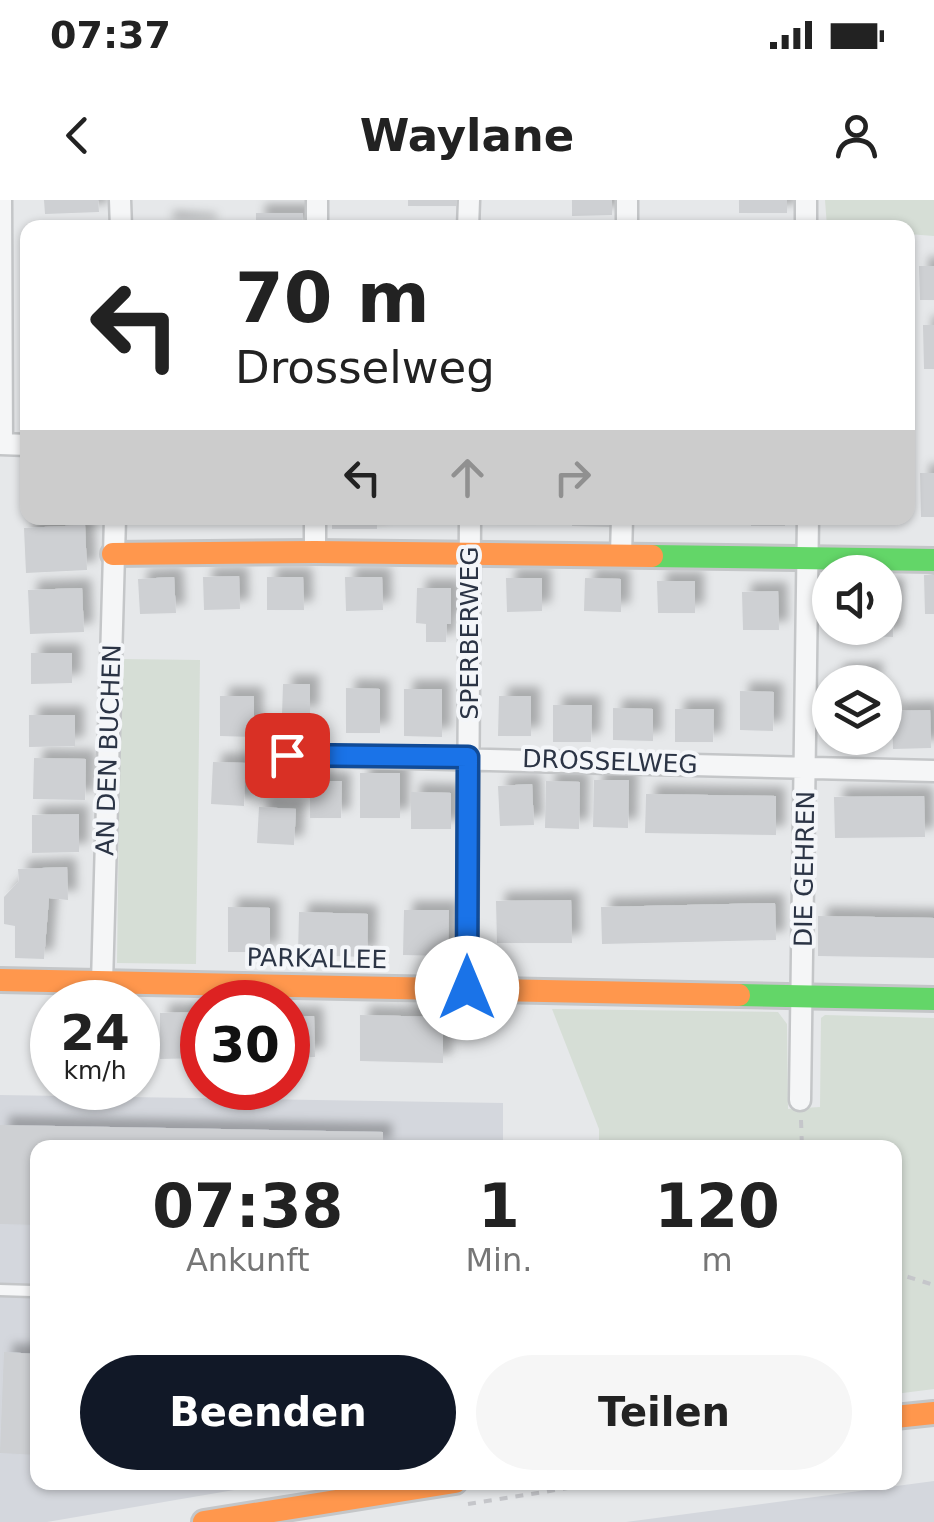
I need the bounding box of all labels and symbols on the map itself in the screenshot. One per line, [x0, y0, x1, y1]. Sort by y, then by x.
street label: SPERBERWEG [455, 546, 484, 720]
street label: AN DEN BUCHEN [90, 644, 127, 856]
pin [245, 713, 330, 798]
street label: DROSSELWEG [522, 744, 698, 779]
street label: DIE GEHREN [789, 791, 820, 947]
position arrow [415, 936, 519, 1040]
street label: PARKALLEE [247, 943, 387, 974]
speed limit sign: 30 [180, 980, 310, 1110]

